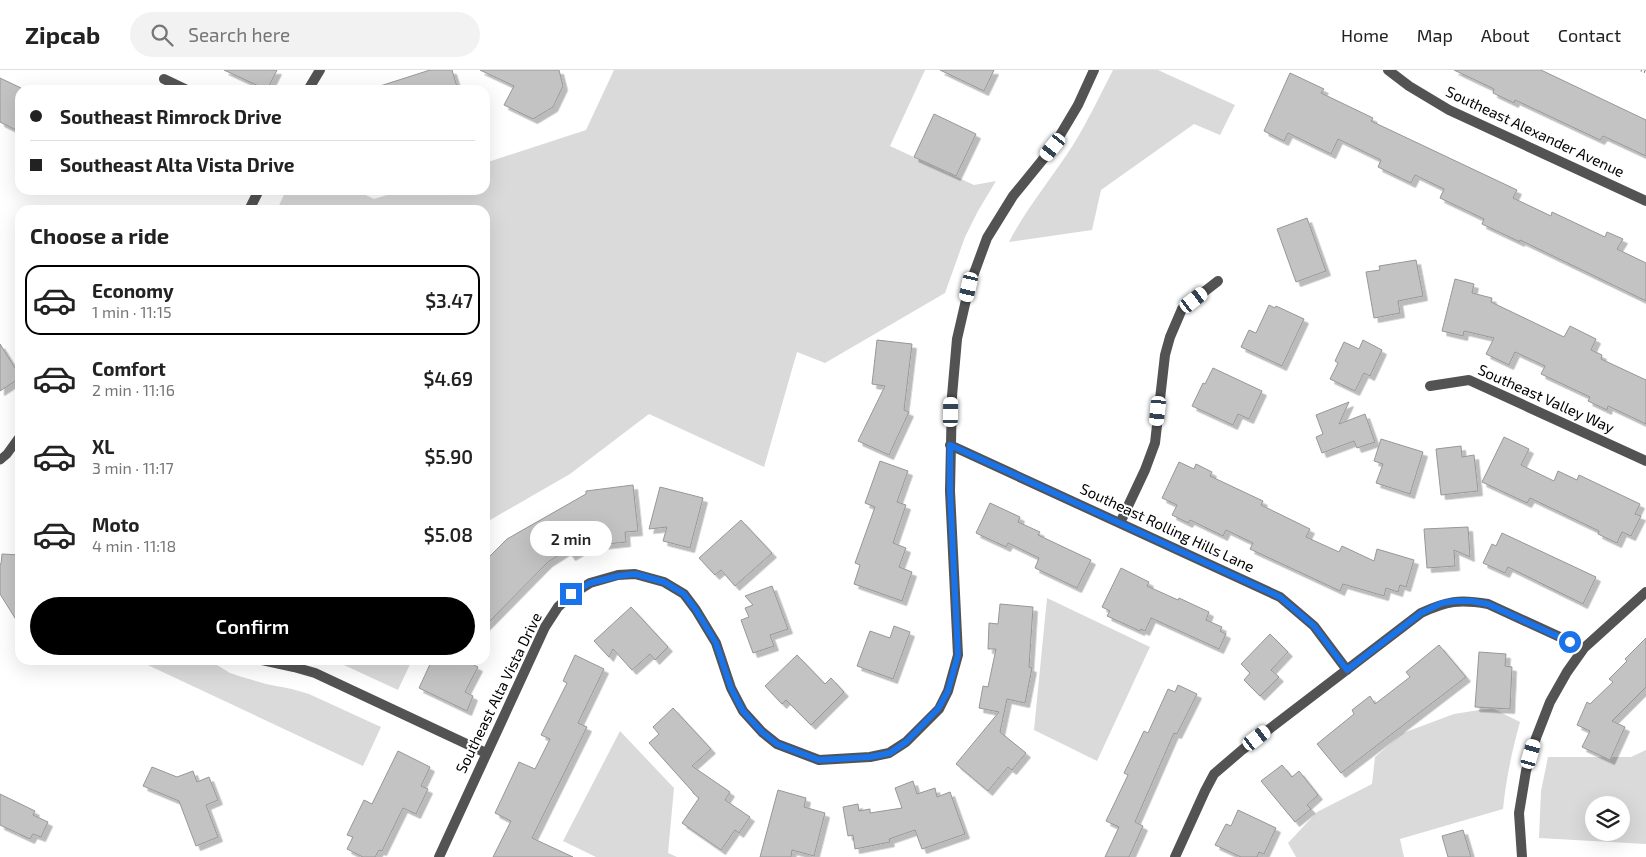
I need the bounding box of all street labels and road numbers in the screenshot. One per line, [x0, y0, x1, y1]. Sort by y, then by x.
street label: Southeast Alexander Avenue [1443, 82, 1628, 180]
street label: Southeast Valley Way [1475, 360, 1617, 436]
street label: Southeast Rolling Hills Lane [1078, 479, 1257, 575]
street label: Southeast Alta Vista Drive [451, 609, 545, 776]

